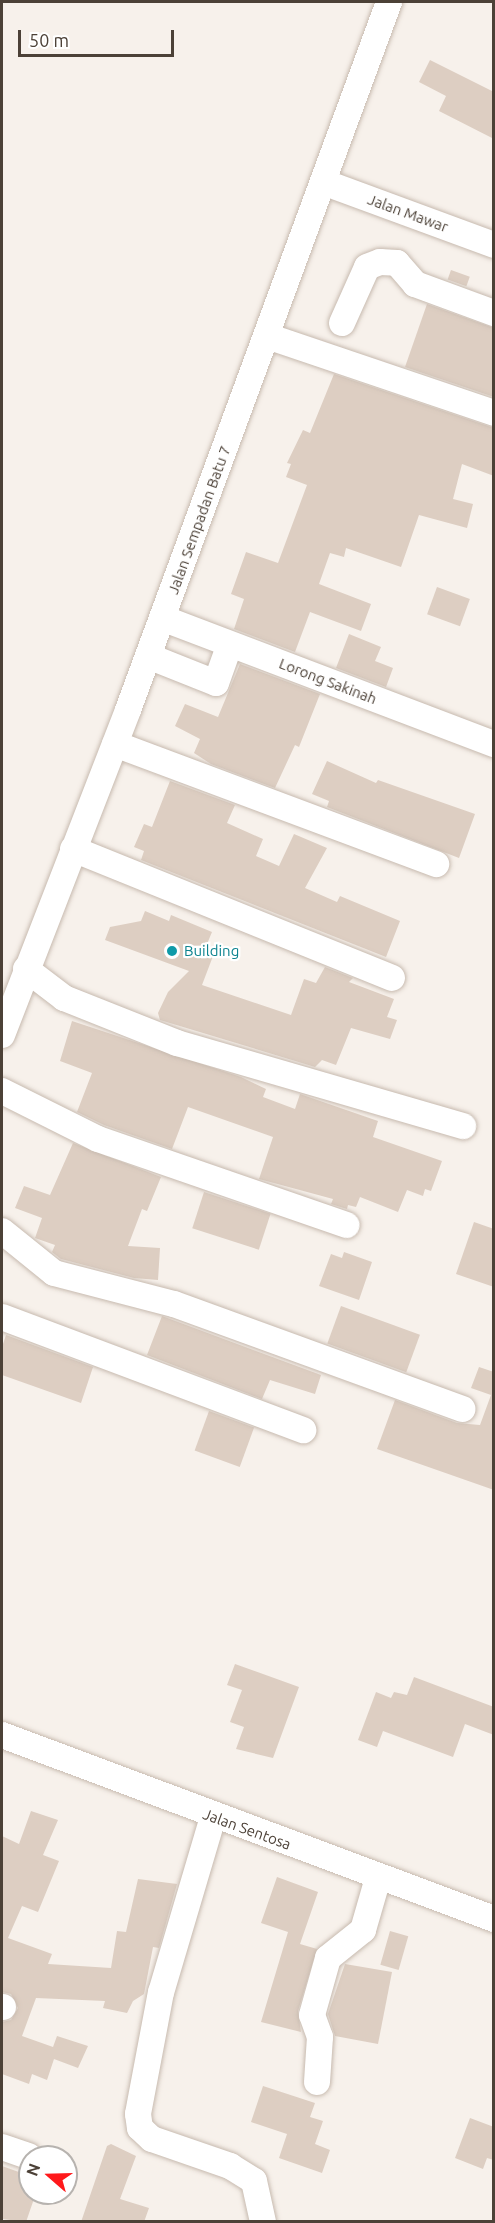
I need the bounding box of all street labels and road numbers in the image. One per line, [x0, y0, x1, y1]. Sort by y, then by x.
street label: Jalan Mawar [365, 190, 451, 236]
street label: Jalan Sempadan Batu 7 [164, 443, 234, 597]
street label: Lorong Sakinah [277, 654, 379, 708]
street label: Jalan Sentosa [201, 1805, 293, 1853]

